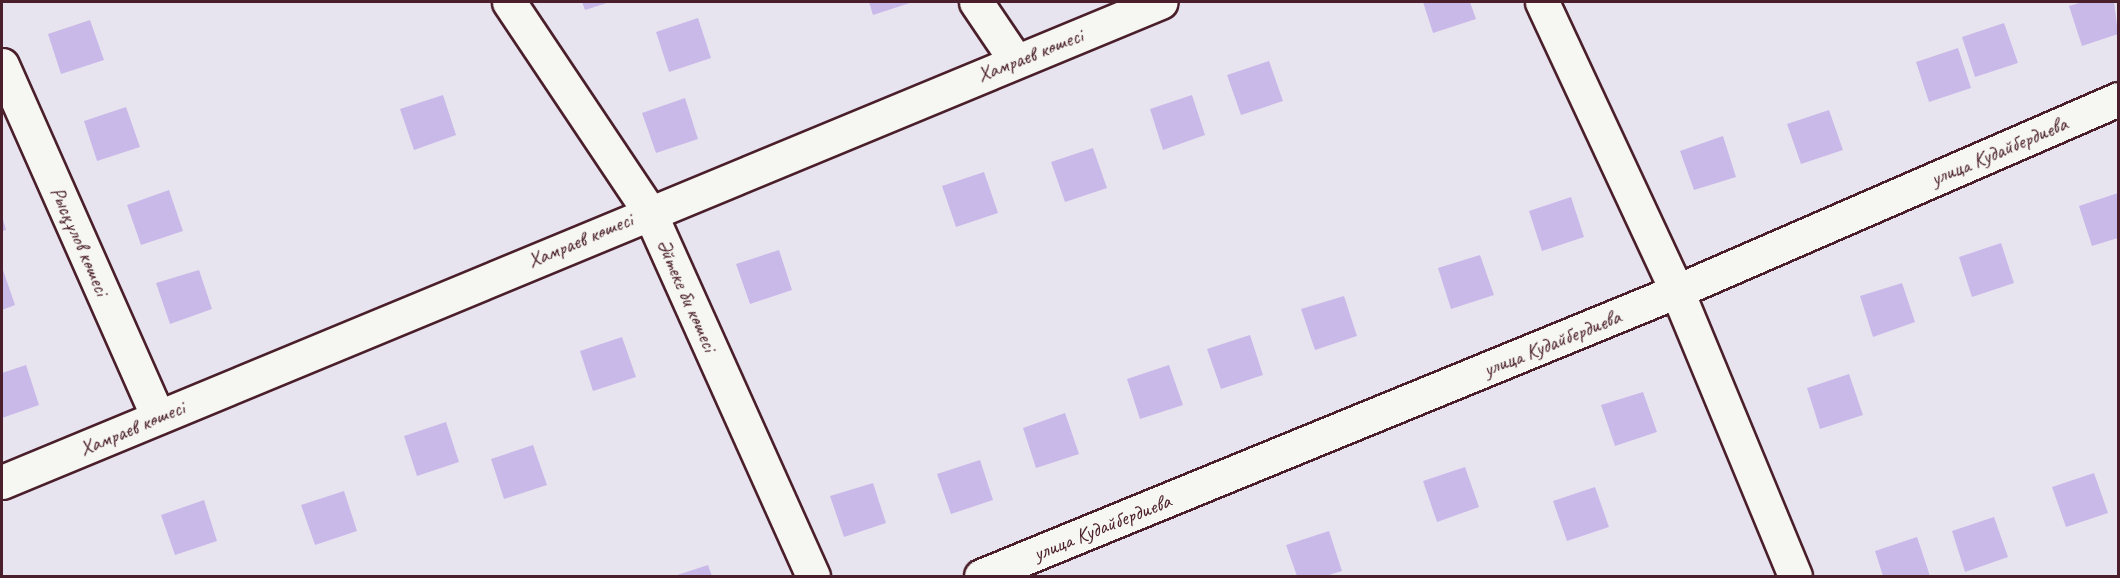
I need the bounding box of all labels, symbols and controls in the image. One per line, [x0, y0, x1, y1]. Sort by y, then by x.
street label: Хамраев көшесі [974, 22, 1086, 88]
street label: улица Кудайбердиева [1927, 111, 2071, 191]
street label: Рысқұлов көшесі [45, 183, 115, 299]
street label: Хамраев көшесі [524, 207, 636, 273]
street label: Әйтеке би көшесі [651, 234, 723, 356]
street label: улица Кудайбердиева [1480, 304, 1624, 382]
street label: Хамраев көшесі [76, 395, 188, 461]
street label: улица Кудайбердиева [1030, 488, 1174, 566]

